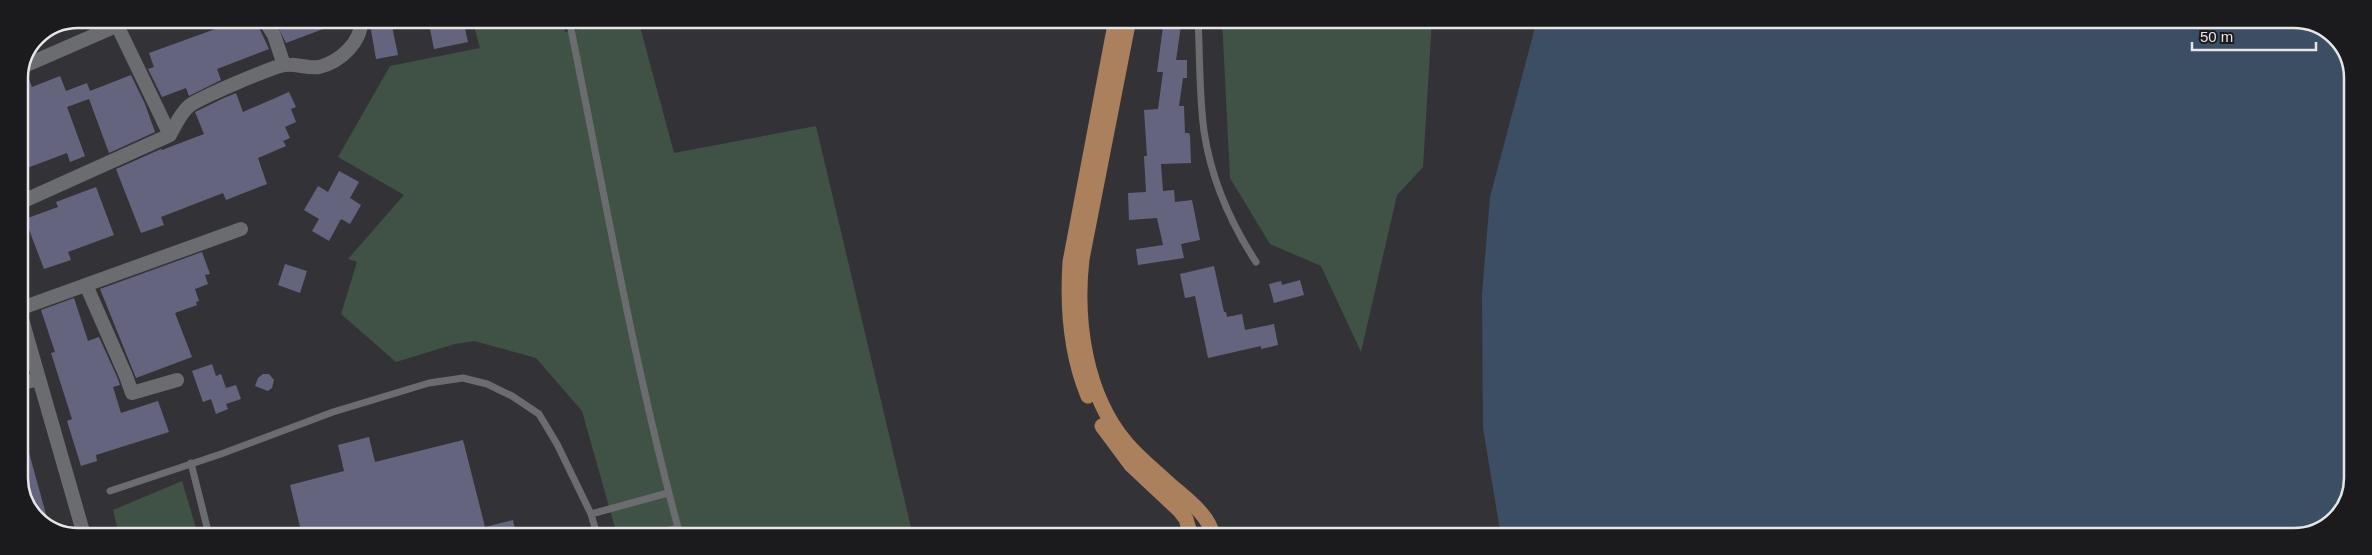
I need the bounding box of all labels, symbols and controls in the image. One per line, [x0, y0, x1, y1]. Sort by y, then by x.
scale bar [2192, 20, 2316, 52]
text: 50 m [2200, 28, 2233, 45]

